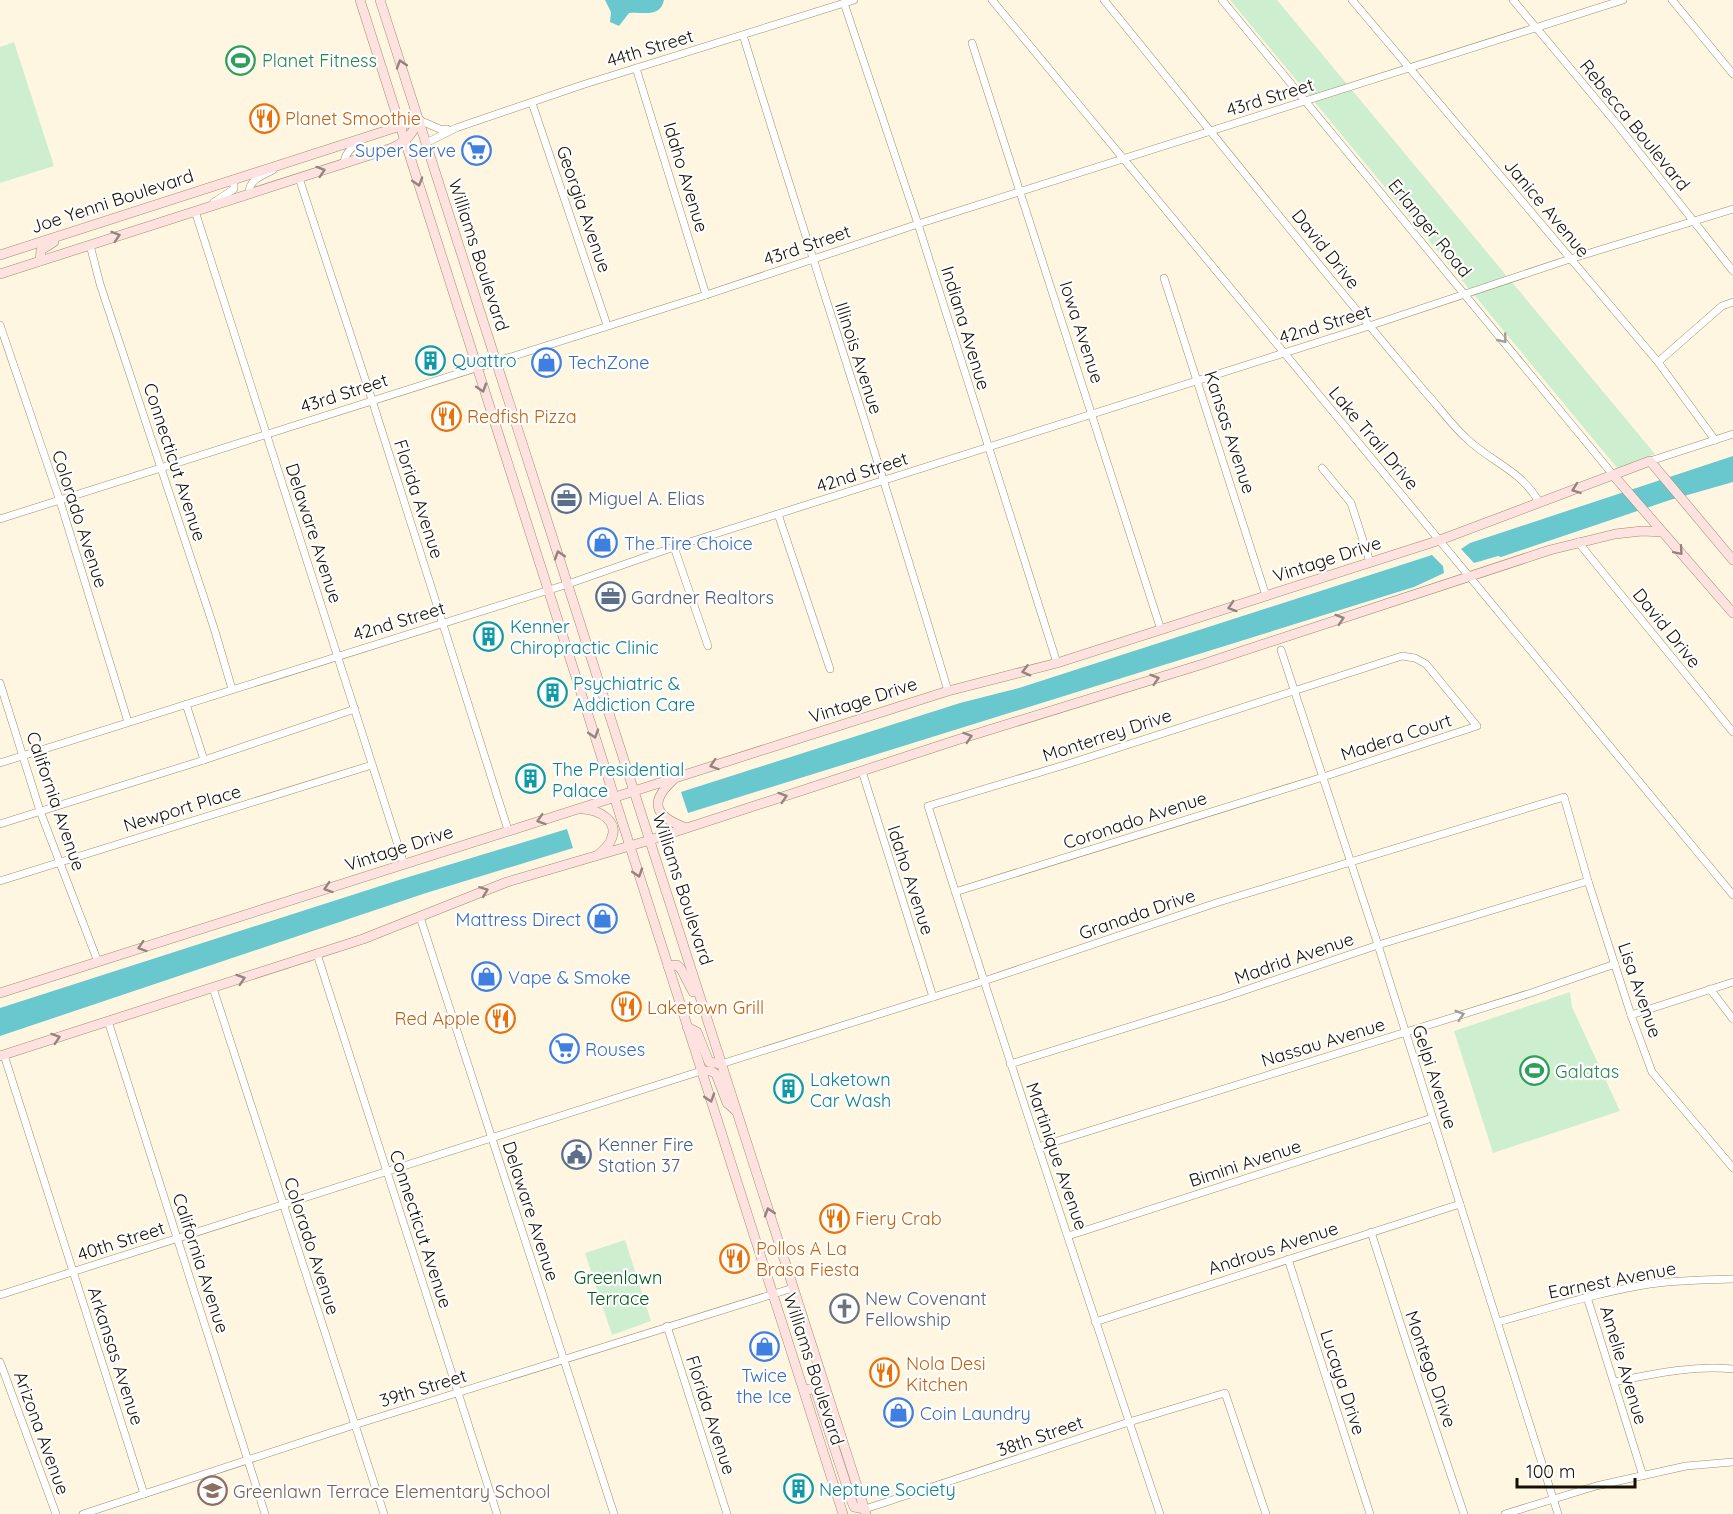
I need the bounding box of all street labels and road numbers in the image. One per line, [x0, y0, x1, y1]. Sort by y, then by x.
street label: 44th Street [604, 24, 696, 72]
street label: Rebecca Boulevard [1575, 55, 1695, 195]
street label: 43rd Street [1223, 73, 1317, 121]
street label: Idaho Avenue [658, 119, 714, 235]
street label: Georgia Avenue [552, 143, 616, 275]
street label: Janice Avenue [1499, 154, 1595, 262]
street label: Joe Yenni Boulevard [28, 164, 196, 238]
street label: Erlanger Road [1383, 174, 1477, 282]
street label: Williams Boulevard [444, 176, 514, 334]
street label: David Drive [1287, 204, 1365, 294]
street label: 43rd Street [760, 219, 854, 271]
street label: Indiana Avenue [936, 263, 996, 393]
street label: Iowa Avenue [1055, 278, 1109, 386]
street label: Illinois Avenue [830, 299, 888, 417]
street label: 42nd Street [1276, 299, 1374, 349]
street label: 43rd Street [297, 368, 391, 418]
street label: Kansas Avenue [1199, 368, 1261, 496]
street label: Connecticut Avenue [139, 380, 211, 544]
street label: Lake Trail Drive [1324, 381, 1424, 495]
street label: Florida Avenue [389, 436, 449, 562]
street label: 42nd Street [813, 446, 911, 498]
street label: Colorado Avenue [47, 447, 113, 591]
street label: Delaware Avenue [281, 460, 347, 606]
street label: Vintage Drive [1270, 531, 1384, 587]
street label: David Drive [1628, 583, 1706, 673]
street label: 42nd Street [350, 596, 448, 646]
street label: Vintage Drive [806, 672, 920, 728]
street label: Monterrey Drive [1040, 703, 1174, 767]
street label: Madera Court [1338, 708, 1454, 766]
street label: California Avenue [21, 728, 91, 874]
street label: Newport Place [120, 779, 244, 837]
street label: Coronado Avenue [1060, 786, 1210, 854]
street label: Williams Boulevard [648, 810, 718, 968]
street label: Vintage Drive [342, 820, 456, 876]
street label: Idaho Avenue [882, 822, 940, 938]
street label: Granada Drive [1076, 883, 1198, 945]
street label: Madrid Avenue [1231, 927, 1357, 989]
street label: Lisa Avenue [1613, 939, 1667, 1041]
street label: Nassau Avenue [1258, 1012, 1388, 1072]
street label: Gelpi Avenue [1407, 1022, 1463, 1132]
street label: Martinique Avenue [1021, 1079, 1093, 1233]
street label: Bimini Avenue [1186, 1134, 1304, 1192]
street label: Delaware Avenue [498, 1138, 564, 1284]
street label: Connecticut Avenue [385, 1147, 457, 1311]
street label: Colorado Avenue [279, 1174, 345, 1318]
street label: California Avenue [168, 1190, 234, 1336]
street label: 40th Street [74, 1216, 168, 1266]
street label: Androus Avenue [1205, 1216, 1341, 1280]
street label: Earnest Avenue [1546, 1256, 1678, 1304]
street label: Arkansas Avenue [83, 1284, 149, 1428]
street label: Williams Boulevard [779, 1290, 849, 1448]
street label: Amelie Avenue [1595, 1303, 1653, 1427]
street label: Montego Drive [1400, 1307, 1462, 1431]
street label: Lucaya Drive [1315, 1326, 1371, 1438]
street label: Florida Avenue [681, 1352, 741, 1478]
street label: 39th Street [377, 1364, 469, 1412]
street label: Arizona Avenue [9, 1368, 75, 1498]
street label: 38th Street [994, 1411, 1086, 1461]

